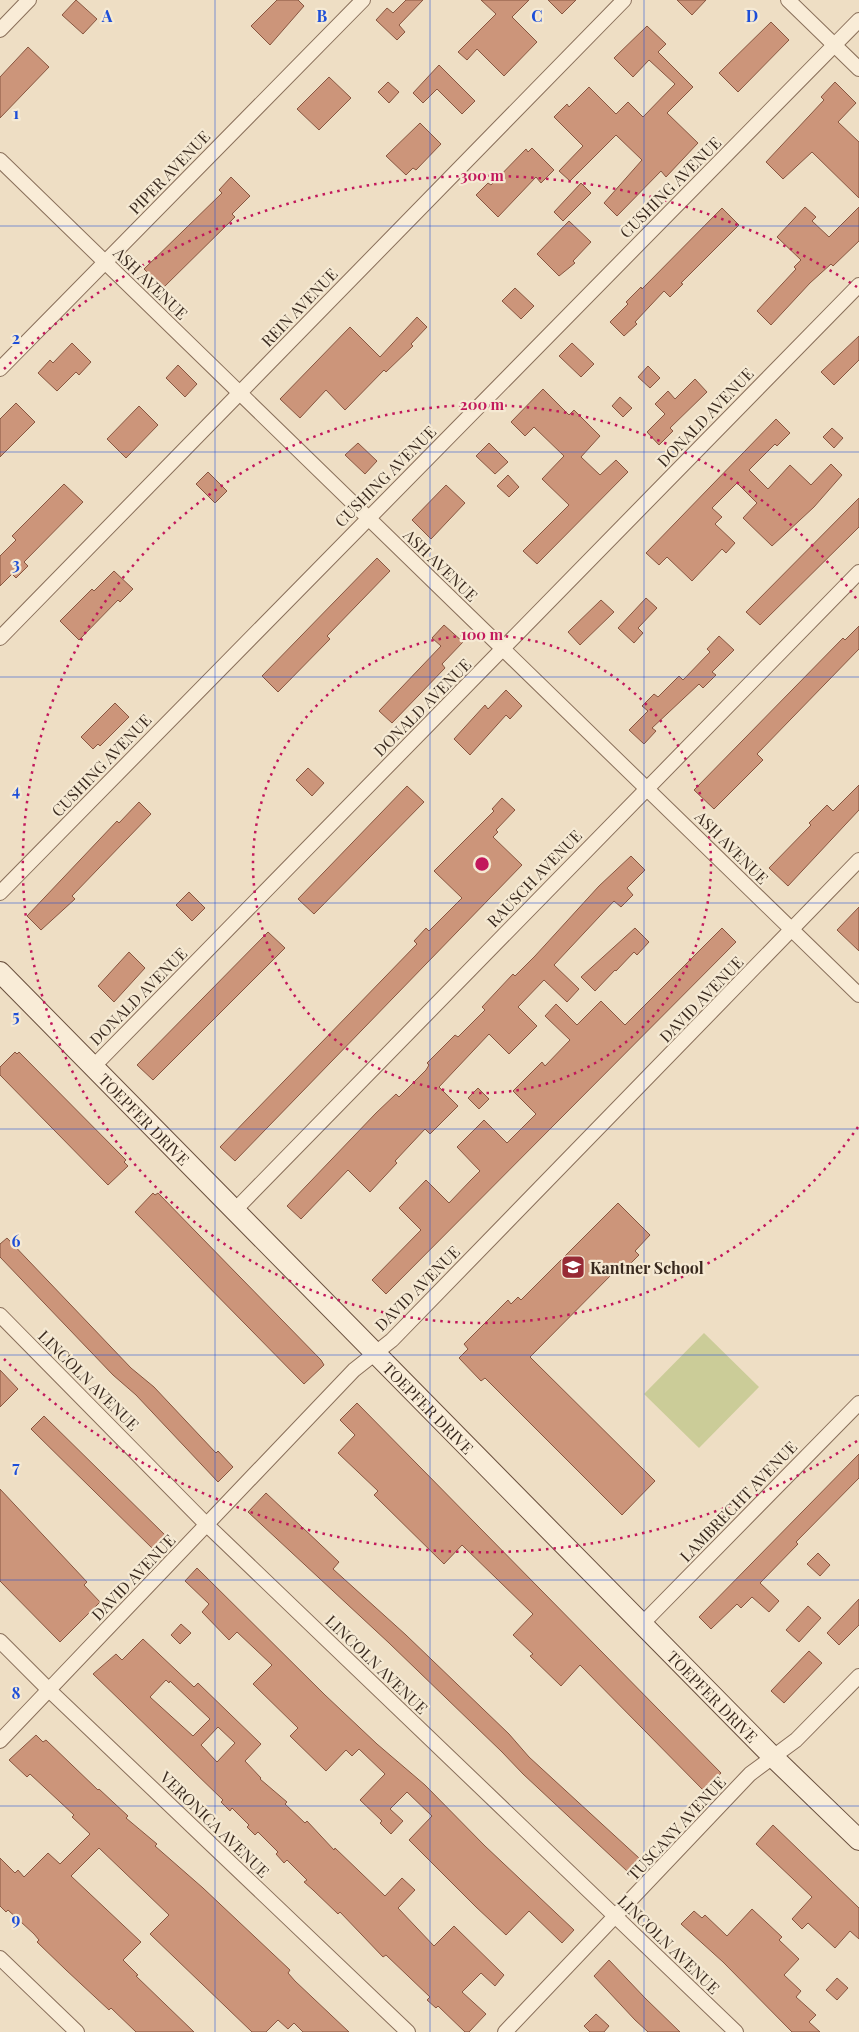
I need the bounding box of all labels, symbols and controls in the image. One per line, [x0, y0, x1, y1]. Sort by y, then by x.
text: A [101, 5, 113, 26]
text: B [317, 5, 328, 26]
text: C [531, 5, 543, 26]
text: D [746, 5, 758, 26]
text: 1 [13, 102, 19, 123]
street label: PIPER AVENUE [124, 126, 214, 218]
street label: CUSHING AVENUE [615, 132, 725, 242]
text: 300 m [460, 165, 504, 185]
street label: ASH AVENUE [109, 242, 193, 324]
street label: REIN AVENUE [256, 263, 342, 351]
text: 2 [12, 327, 20, 348]
street label: DONALD AVENUE [652, 363, 758, 471]
text: 200 m [460, 394, 505, 414]
street label: CUSHING AVENUE [330, 421, 440, 531]
street label: ASH AVENUE [399, 524, 483, 606]
text: 3 [12, 553, 20, 574]
text: 100 m [461, 624, 504, 644]
street label: DONALD AVENUE [369, 654, 475, 760]
street label: CUSHING AVENUE [47, 709, 155, 821]
text: 4 [12, 779, 20, 800]
street label: ASH AVENUE [690, 805, 773, 888]
street label: RAUSCH AVENUE [482, 825, 586, 931]
centre of rings [473, 855, 491, 873]
street label: DONALD AVENUE [85, 943, 191, 1049]
street label: DAVID AVENUE [655, 951, 747, 1047]
text: 5 [12, 1005, 20, 1026]
street label: TOEPFER DRIVE [95, 1068, 194, 1169]
text: 6 [12, 1230, 21, 1251]
street label: DAVID AVENUE [370, 1241, 464, 1335]
school or university icon: Kantner School [560, 1254, 586, 1280]
place label: Kantner School [590, 1257, 704, 1278]
street label: LINCOLN AVENUE [34, 1325, 144, 1435]
street label: TOEPFER DRIVE [379, 1357, 479, 1458]
street label: LAMBRECHT AVENUE [675, 1436, 801, 1566]
text: 7 [12, 1456, 20, 1477]
street label: DAVID AVENUE [87, 1529, 179, 1625]
street label: LINCOLN AVENUE [322, 1610, 432, 1718]
street label: TOEPFER DRIVE [663, 1645, 763, 1746]
text: 8 [12, 1682, 21, 1703]
street label: VERONICA AVENUE [155, 1766, 274, 1882]
street label: TUSCANY AVENUE [622, 1771, 730, 1885]
street label: LINCOLN AVENUE [614, 1890, 724, 1998]
text: 9 [12, 1908, 21, 1929]

